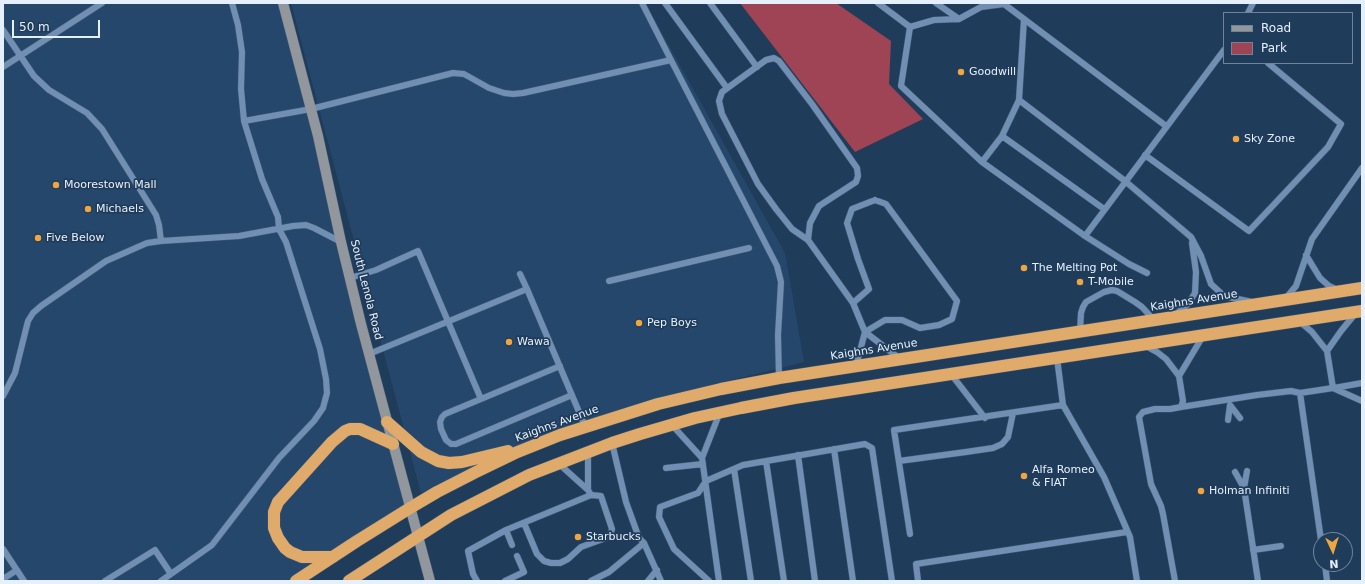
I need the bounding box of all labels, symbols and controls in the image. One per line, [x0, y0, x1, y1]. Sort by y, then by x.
scale bar [14, 12, 102, 38]
legend [1223, 12, 1353, 64]
text: 50 m [19, 20, 50, 34]
text: Road [1261, 21, 1291, 35]
text: Park [1261, 41, 1287, 55]
place label: Goodwill [969, 65, 1016, 79]
marker: Goodwill [956, 67, 966, 77]
place label: Sky Zone [1244, 132, 1295, 146]
marker: Sky Zone [1231, 134, 1241, 144]
place label: Moorestown Mall [64, 178, 157, 192]
marker: Moorestown Mall [51, 180, 61, 190]
place label: Michaels [96, 202, 144, 216]
marker: Michaels [83, 204, 93, 214]
place label: Five Below [46, 231, 104, 245]
marker: Five Below [33, 233, 43, 243]
street label: South Lenola Road [347, 239, 385, 341]
place label: The Melting Pot [1032, 261, 1117, 275]
marker: The Melting Pot [1019, 263, 1029, 273]
place label: T-Mobile [1088, 275, 1134, 289]
marker: T-Mobile [1075, 277, 1085, 287]
street label: Kaighns Avenue [1150, 288, 1238, 314]
place label: Pep Boys [647, 316, 697, 330]
marker: Pep Boys [634, 318, 644, 328]
place label: Wawa [517, 335, 550, 349]
marker: Wawa [504, 337, 514, 347]
street label: Kaighns Avenue [830, 337, 918, 363]
street label: Kaighns Avenue [513, 403, 601, 445]
place label: Alfa Romeo & FIAT [1032, 463, 1095, 489]
marker: Alfa Romeo & FIAT [1019, 471, 1029, 481]
place label: Holman Infiniti [1209, 484, 1290, 498]
marker: Holman Infiniti [1196, 486, 1206, 496]
place label: Starbucks [586, 530, 641, 544]
marker: Starbucks [573, 532, 583, 542]
north arrow [1313, 532, 1353, 572]
text: N [1329, 557, 1339, 570]

